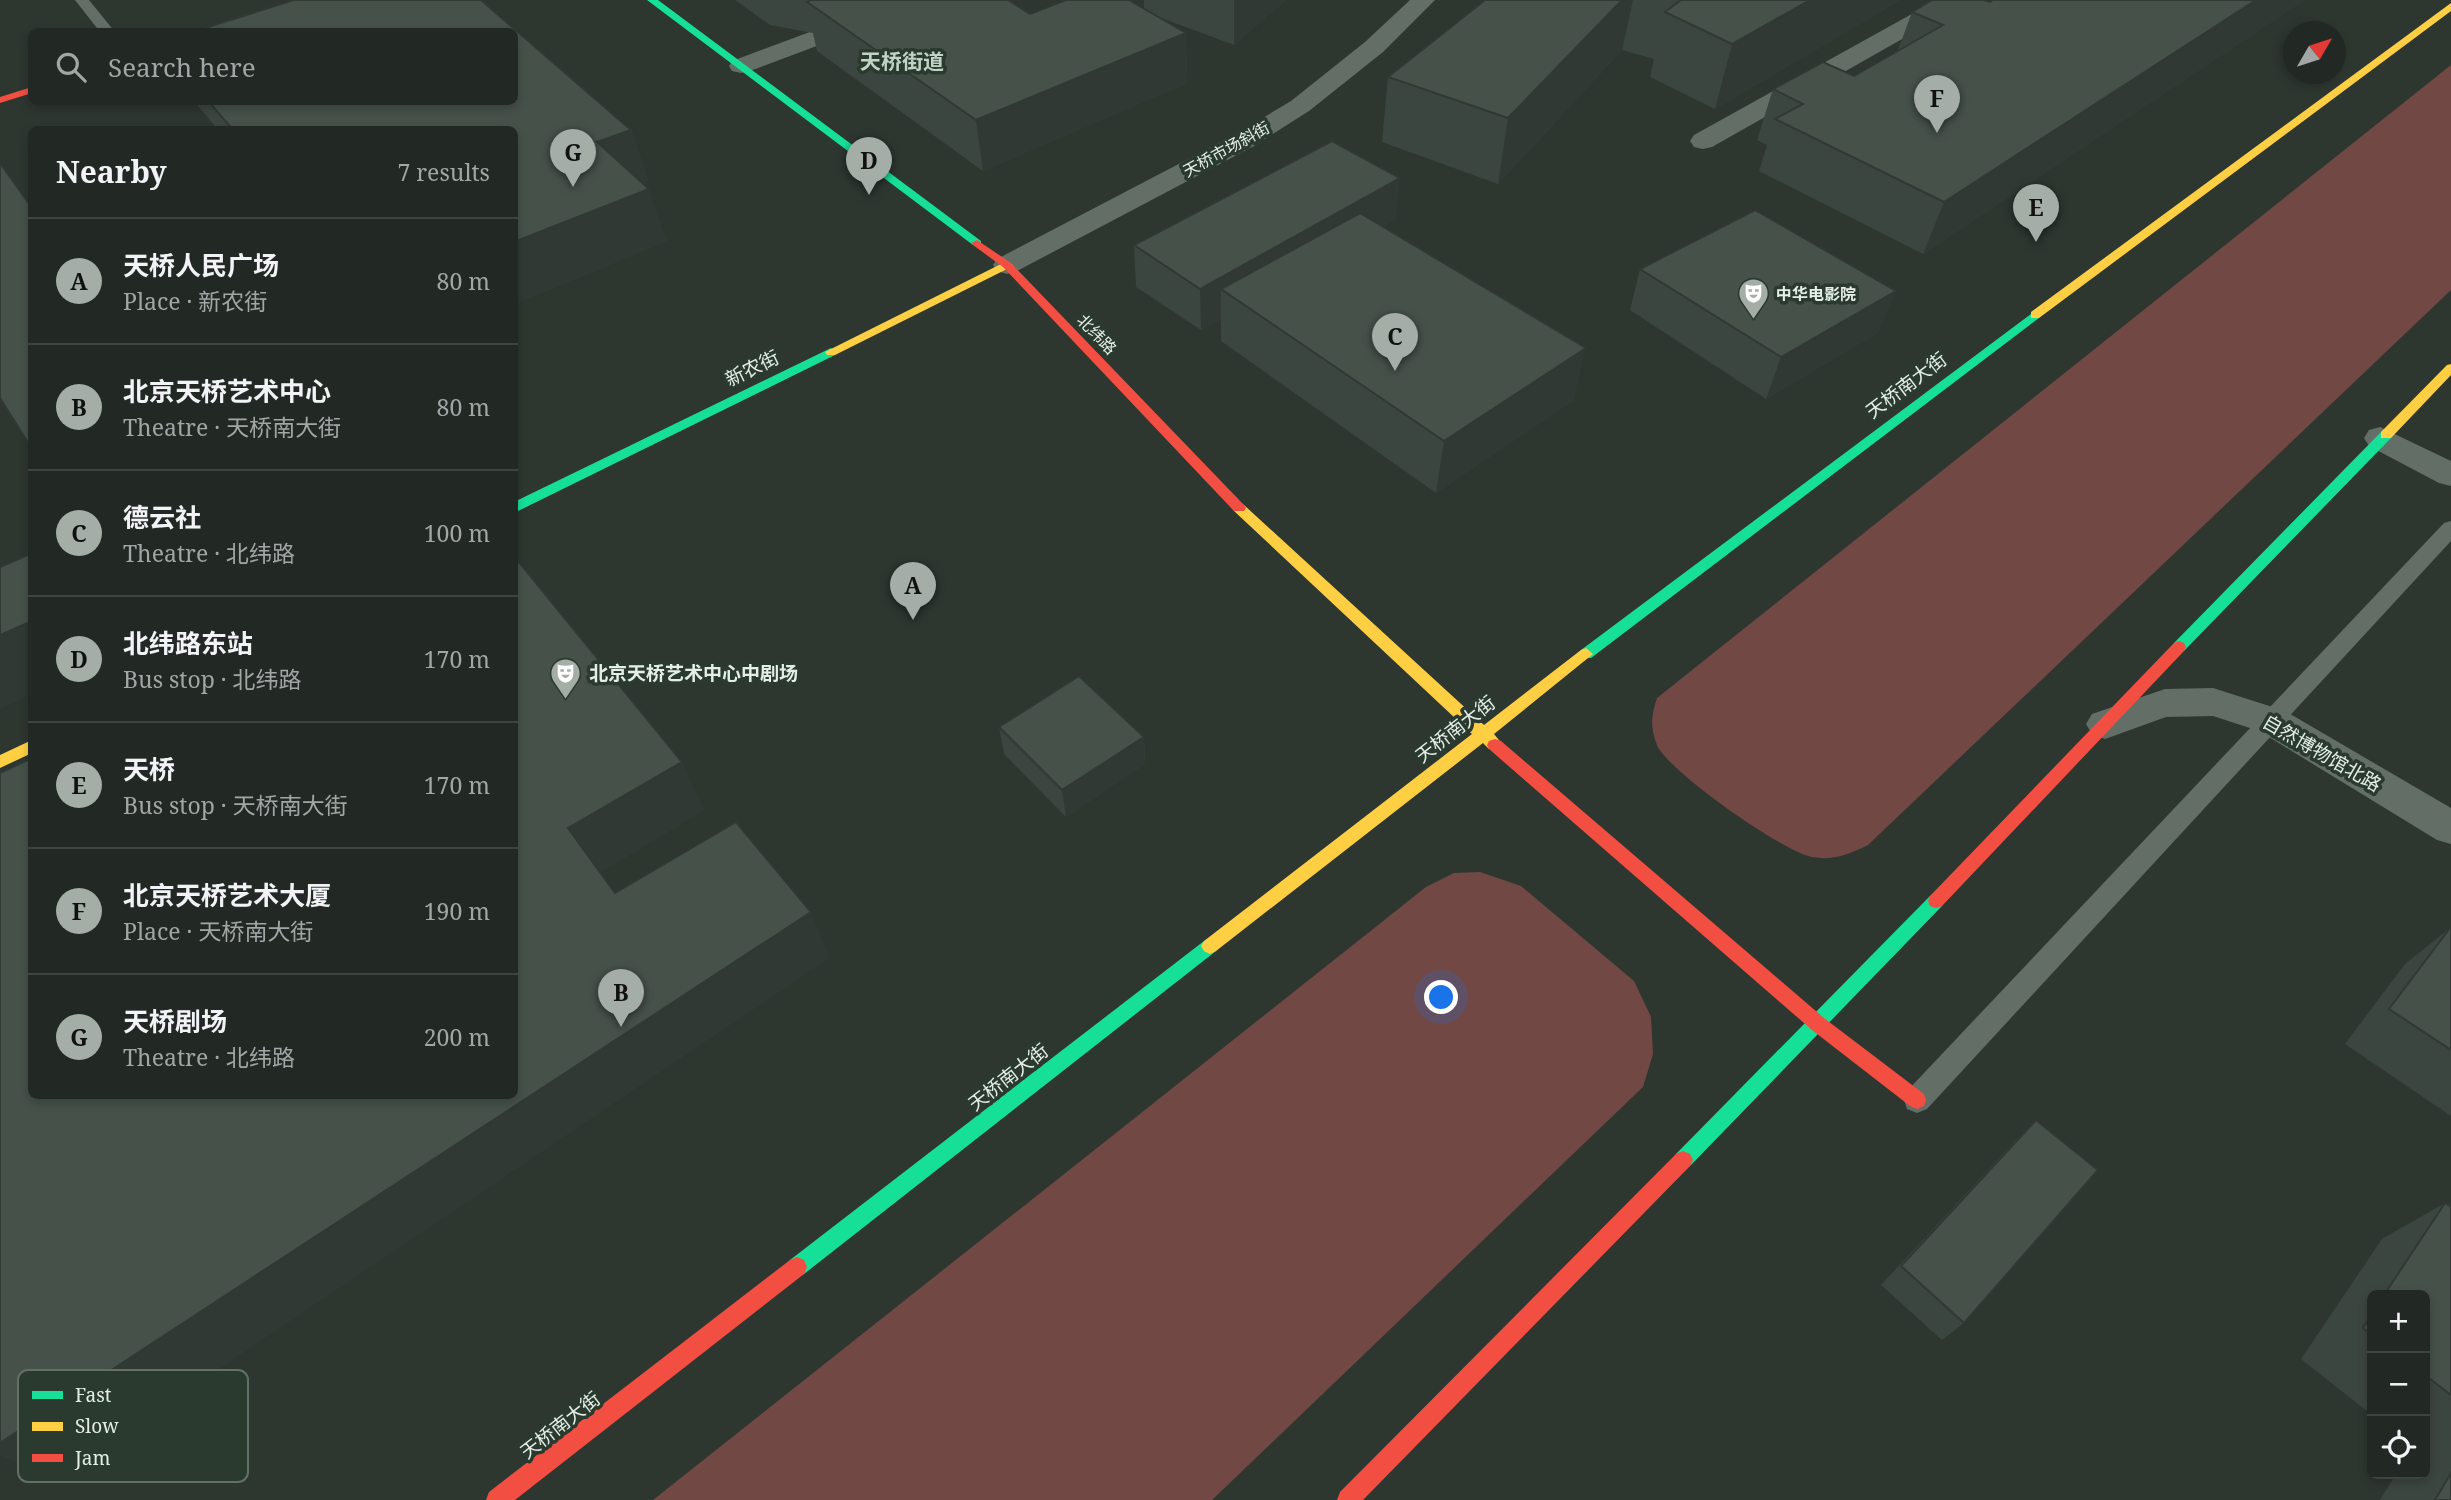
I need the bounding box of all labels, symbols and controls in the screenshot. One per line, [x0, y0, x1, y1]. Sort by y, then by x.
north arrow [2283, 21, 2346, 84]
search box [28, 28, 518, 105]
district label: 天桥街道 [860, 47, 944, 75]
icon: search [52, 48, 90, 86]
text: Search here [108, 49, 256, 85]
pin: F [1914, 75, 1960, 133]
street label: 天桥市场斜街 [1179, 116, 1273, 182]
pin: G [550, 129, 596, 187]
pin: D [846, 137, 892, 195]
text: Nearby [56, 151, 167, 192]
text: 7 results [397, 156, 490, 188]
pin: E [2013, 184, 2059, 242]
text: 天桥人民广场 [123, 247, 279, 283]
text: A [70, 265, 88, 297]
text: 80 m [437, 265, 490, 297]
theatre icon: 中华电影院 [1736, 277, 1770, 321]
place label: 中华电影院 [1776, 283, 1856, 305]
text: Place · 新农街 [123, 285, 267, 317]
street label: 北纬路 [1072, 309, 1122, 359]
pin: C [1372, 313, 1418, 371]
street label: 新农街 [721, 344, 783, 392]
street label: 天桥南大街 [1860, 346, 1952, 424]
text: 北京天桥艺术中心 [123, 373, 331, 409]
text: B [71, 391, 87, 423]
text: 80 m [437, 391, 490, 423]
text: Theatre · 天桥南大街 [123, 411, 341, 443]
text: 德云社 [123, 499, 201, 535]
text: C [71, 517, 87, 549]
text: 100 m [424, 517, 490, 549]
text: Theatre · 北纬路 [123, 537, 295, 569]
pin: A [890, 562, 936, 620]
text: 北纬路东站 [123, 625, 253, 661]
text: D [70, 643, 88, 675]
text: 170 m [424, 643, 490, 675]
theatre icon: 北京天桥艺术中心中剧场 [549, 656, 583, 700]
place label: 北京天桥艺术中心中剧场 [589, 660, 798, 686]
text: Bus stop · 北纬路 [123, 663, 302, 695]
street label: 天桥南大街 [1410, 690, 1500, 768]
street label: 自然博物馆北路 [2258, 708, 2386, 798]
text: 天桥 [123, 751, 175, 787]
text: E [71, 769, 87, 801]
text: 170 m [424, 769, 490, 801]
text: Bus stop · 天桥南大街 [123, 789, 348, 821]
text: 北京天桥艺术大厦 [123, 877, 331, 913]
text: F [72, 895, 86, 927]
text: 190 m [424, 895, 490, 927]
text: Place · 天桥南大街 [123, 915, 313, 947]
pin: B [598, 969, 644, 1027]
your location [1424, 980, 1458, 1014]
text: 天桥剧场 [123, 1003, 227, 1039]
text: G [70, 1021, 88, 1053]
text: 200 m [424, 1021, 490, 1053]
street label: 天桥南大街 [963, 1038, 1053, 1116]
text: Theatre · 北纬路 [123, 1041, 295, 1073]
map controls [2367, 1290, 2430, 1479]
button: + [2367, 1290, 2430, 1353]
button: − [2367, 1353, 2430, 1416]
legend [18, 1370, 248, 1482]
text: Fast [75, 1382, 112, 1408]
street label: 天桥南大街 [515, 1386, 605, 1464]
text: Slow [75, 1413, 119, 1439]
button: locate [2367, 1416, 2430, 1479]
text: Jam [74, 1445, 110, 1471]

